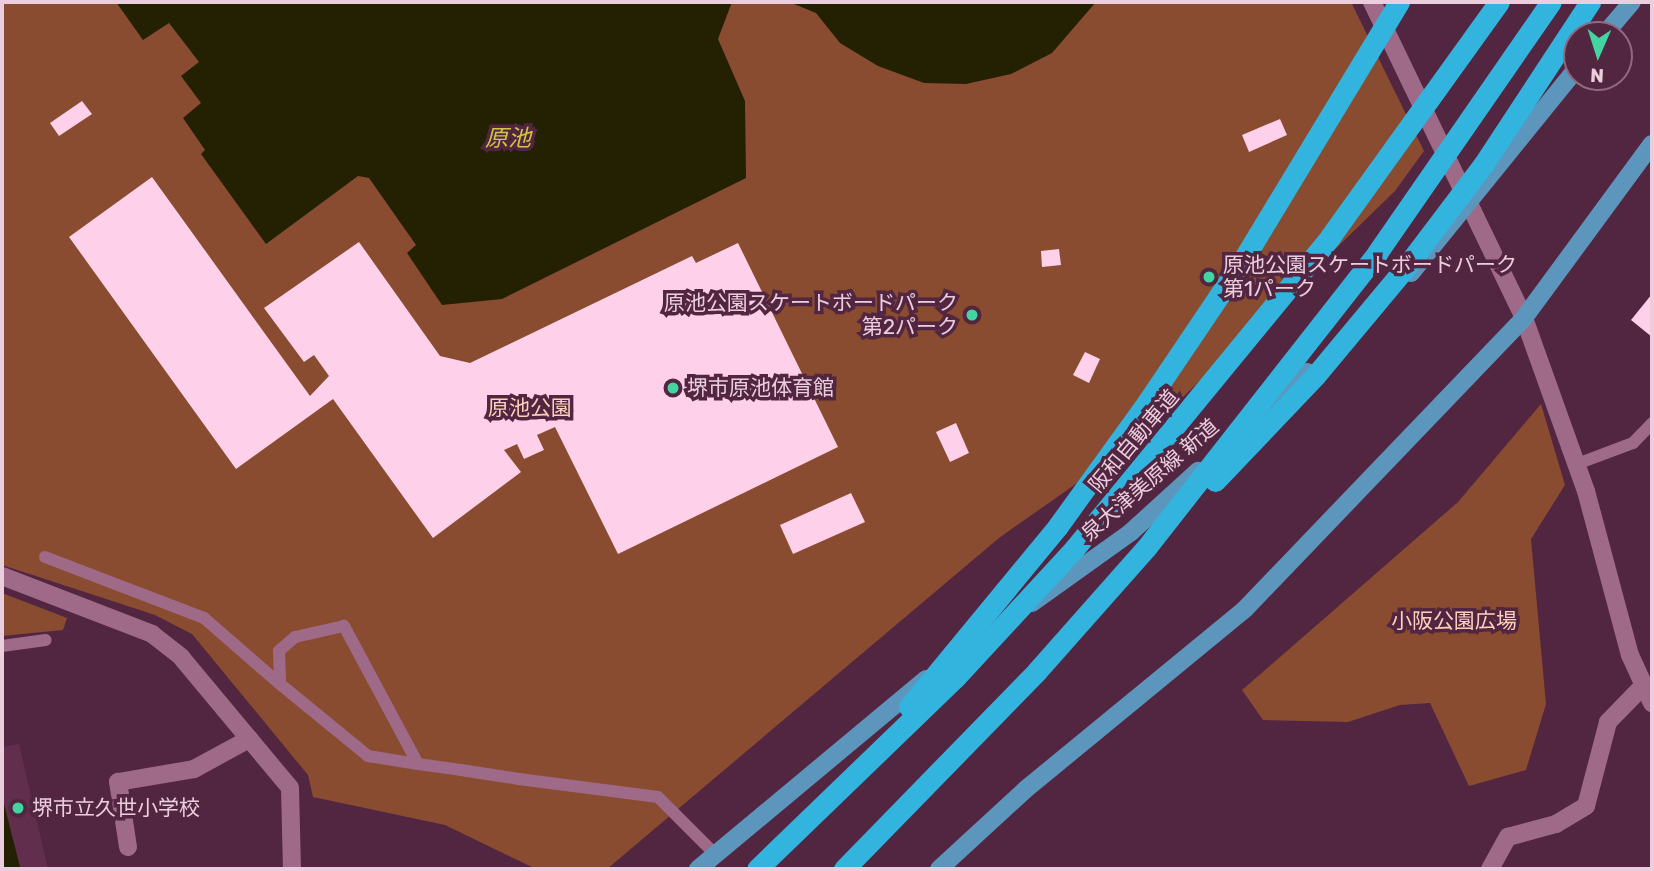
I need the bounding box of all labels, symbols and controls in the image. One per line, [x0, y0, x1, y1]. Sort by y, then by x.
north arrow [1563, 21, 1633, 91]
text: N [1590, 64, 1604, 87]
water label: 原池 [485, 124, 531, 152]
place label: 原池公園スケートボードパーク 第1パーク [1223, 252, 1517, 302]
marker: 原池公園スケートボードパーク 第1パーク [1201, 269, 1217, 285]
place label: 原池公園スケートボードパーク 第2パーク [664, 290, 958, 340]
marker: 原池公園スケートボードパーク 第2パーク [964, 307, 980, 323]
place label: 堺市原池体育館 [687, 375, 834, 401]
marker: 堺市原池体育館 [665, 380, 681, 396]
street label: 阪和自動車道 [1084, 385, 1184, 497]
park label: 原池公園 [488, 395, 572, 421]
street label: 泉大津美原線 新道 [1076, 414, 1224, 546]
park label: 小阪公園広場 [1391, 608, 1517, 634]
place label: 堺市立久世小学校 [32, 795, 200, 821]
marker: 堺市立久世小学校 [10, 800, 26, 816]

